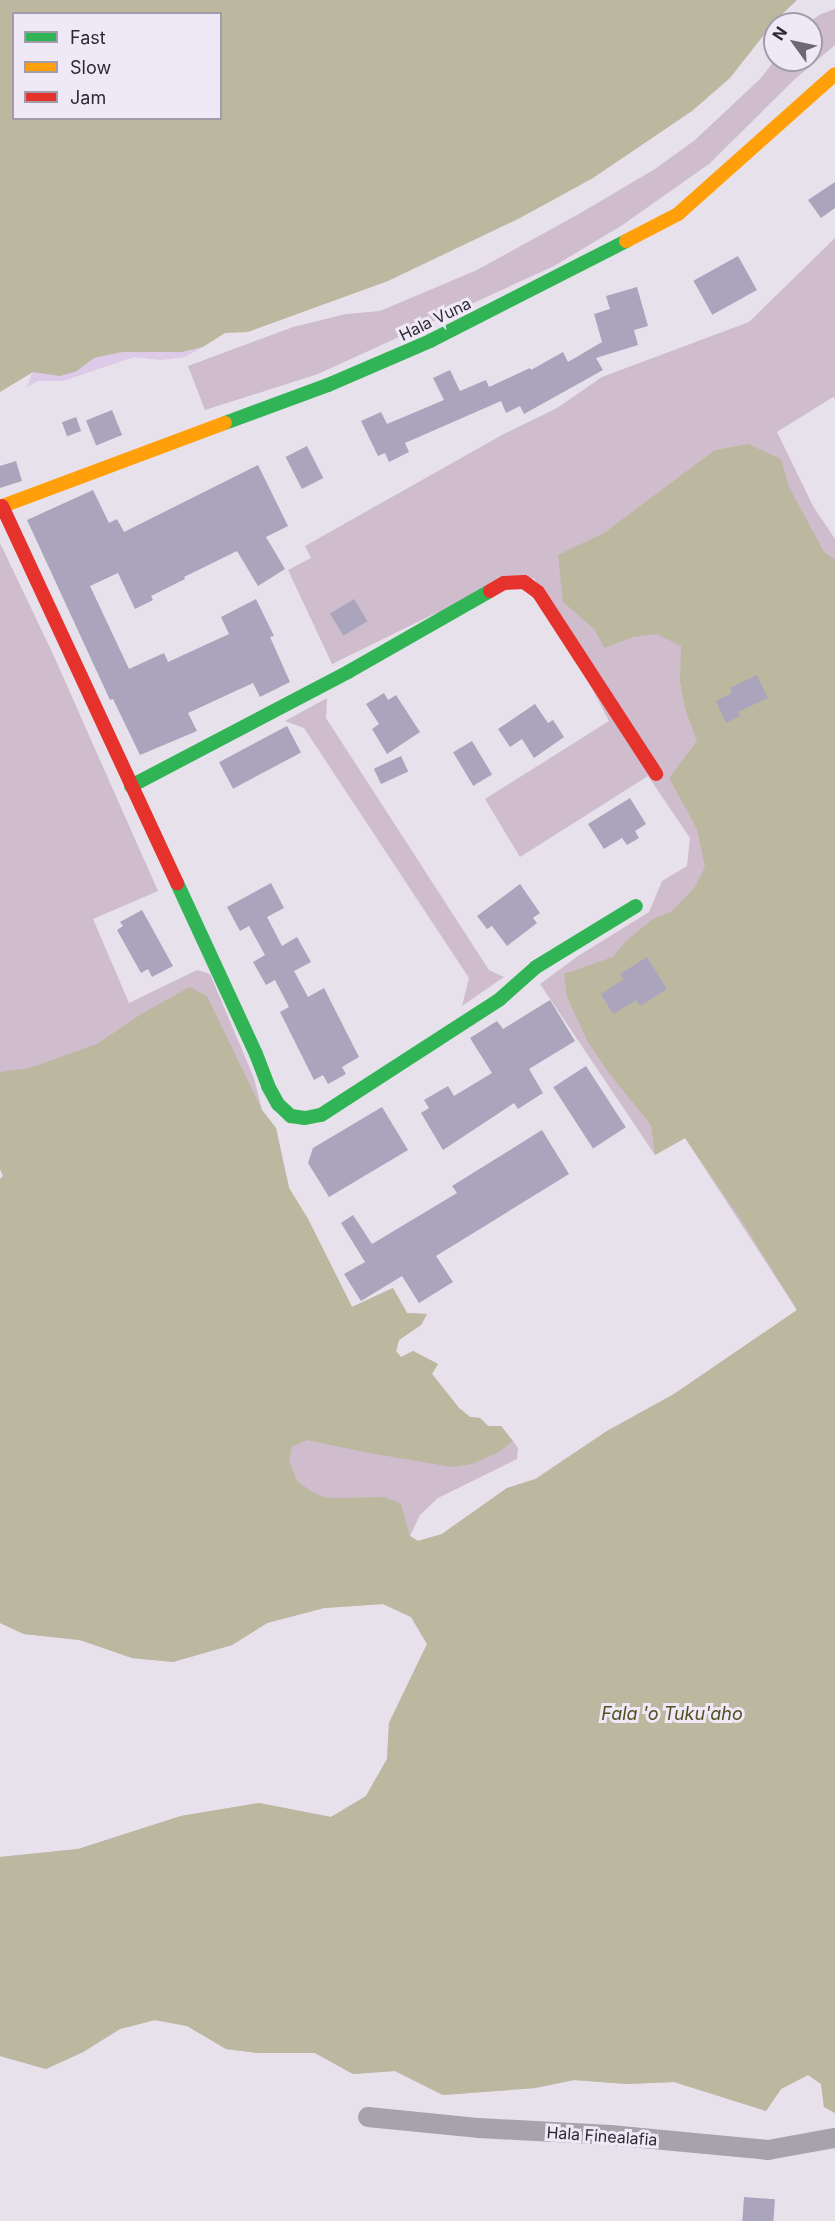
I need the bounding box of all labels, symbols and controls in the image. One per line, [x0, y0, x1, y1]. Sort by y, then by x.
legend [12, 12, 222, 120]
north arrow [763, 12, 823, 72]
text: N [768, 23, 791, 44]
text: Fast [70, 27, 106, 48]
text: Slow [70, 57, 111, 78]
text: Jam [70, 87, 106, 108]
street label: Hala Vuna [396, 293, 474, 345]
water label: Fala 'o Tuku'aho [601, 1703, 743, 1725]
street label: Hala Finealafia [546, 2123, 658, 2149]

